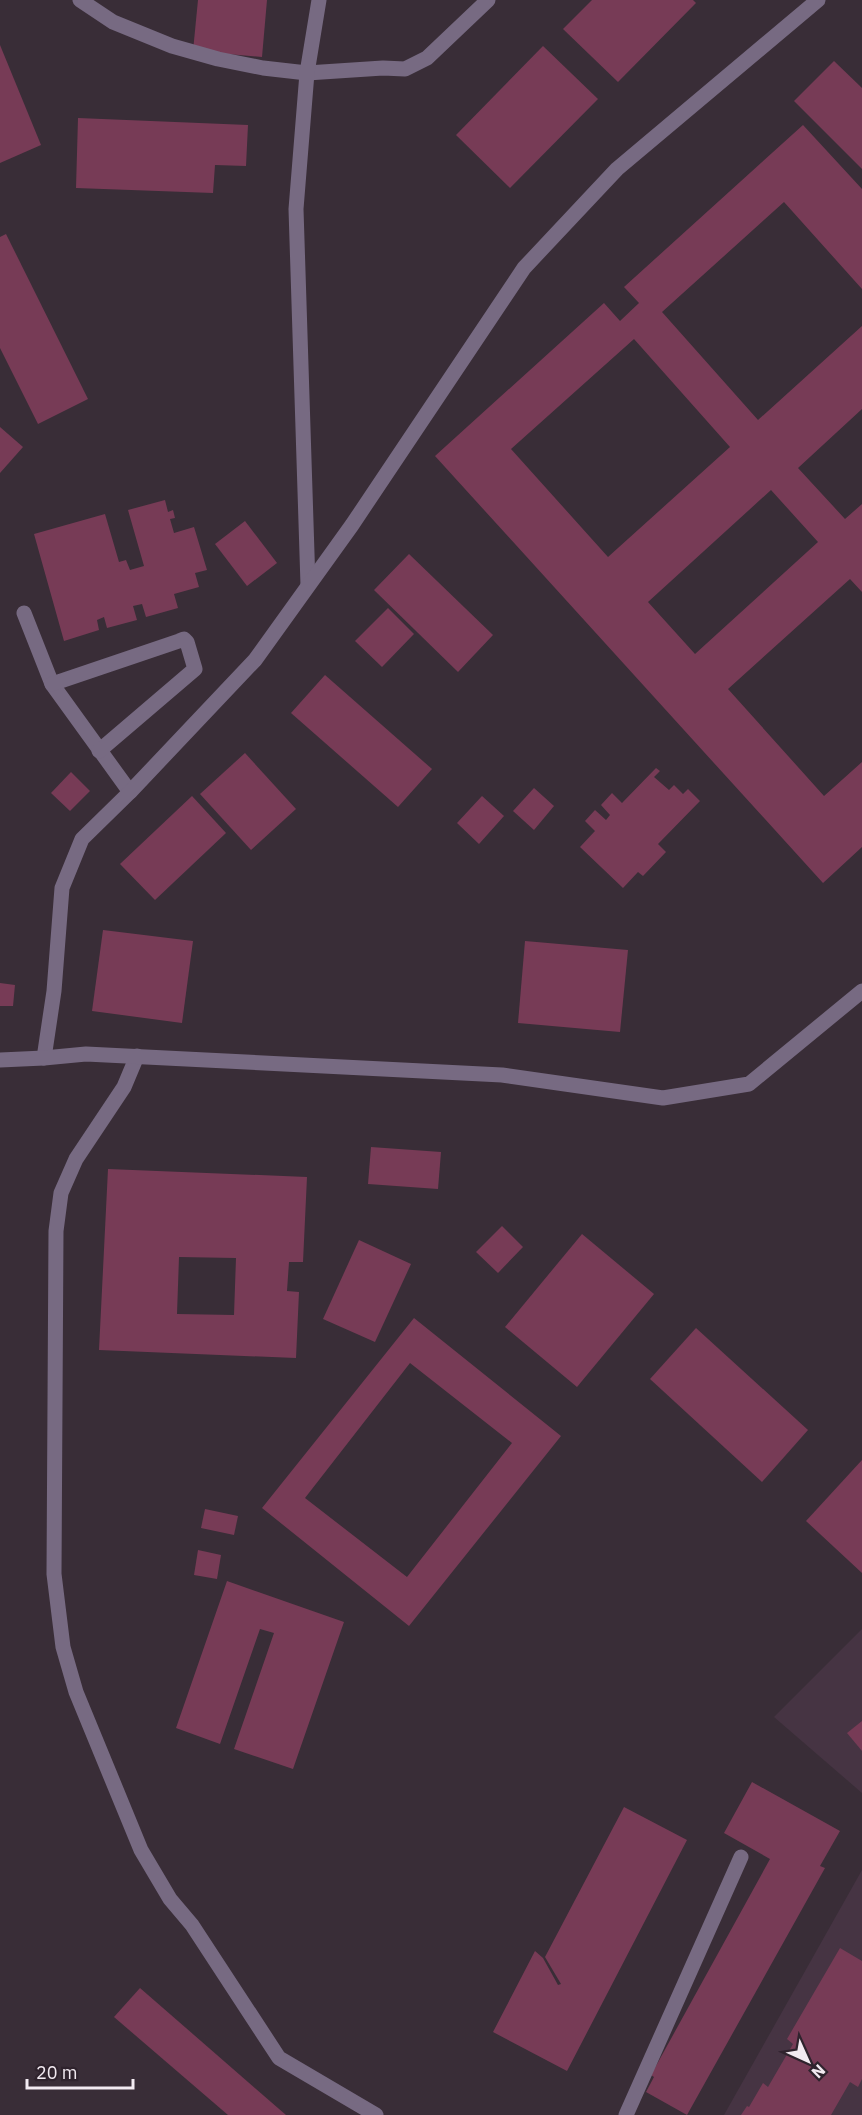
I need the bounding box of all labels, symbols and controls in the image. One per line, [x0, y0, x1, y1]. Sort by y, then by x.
north arrow [778, 2031, 838, 2091]
scale bar [27, 2052, 134, 2090]
text: N [807, 2060, 830, 2083]
text: 20 m [36, 2061, 78, 2084]

